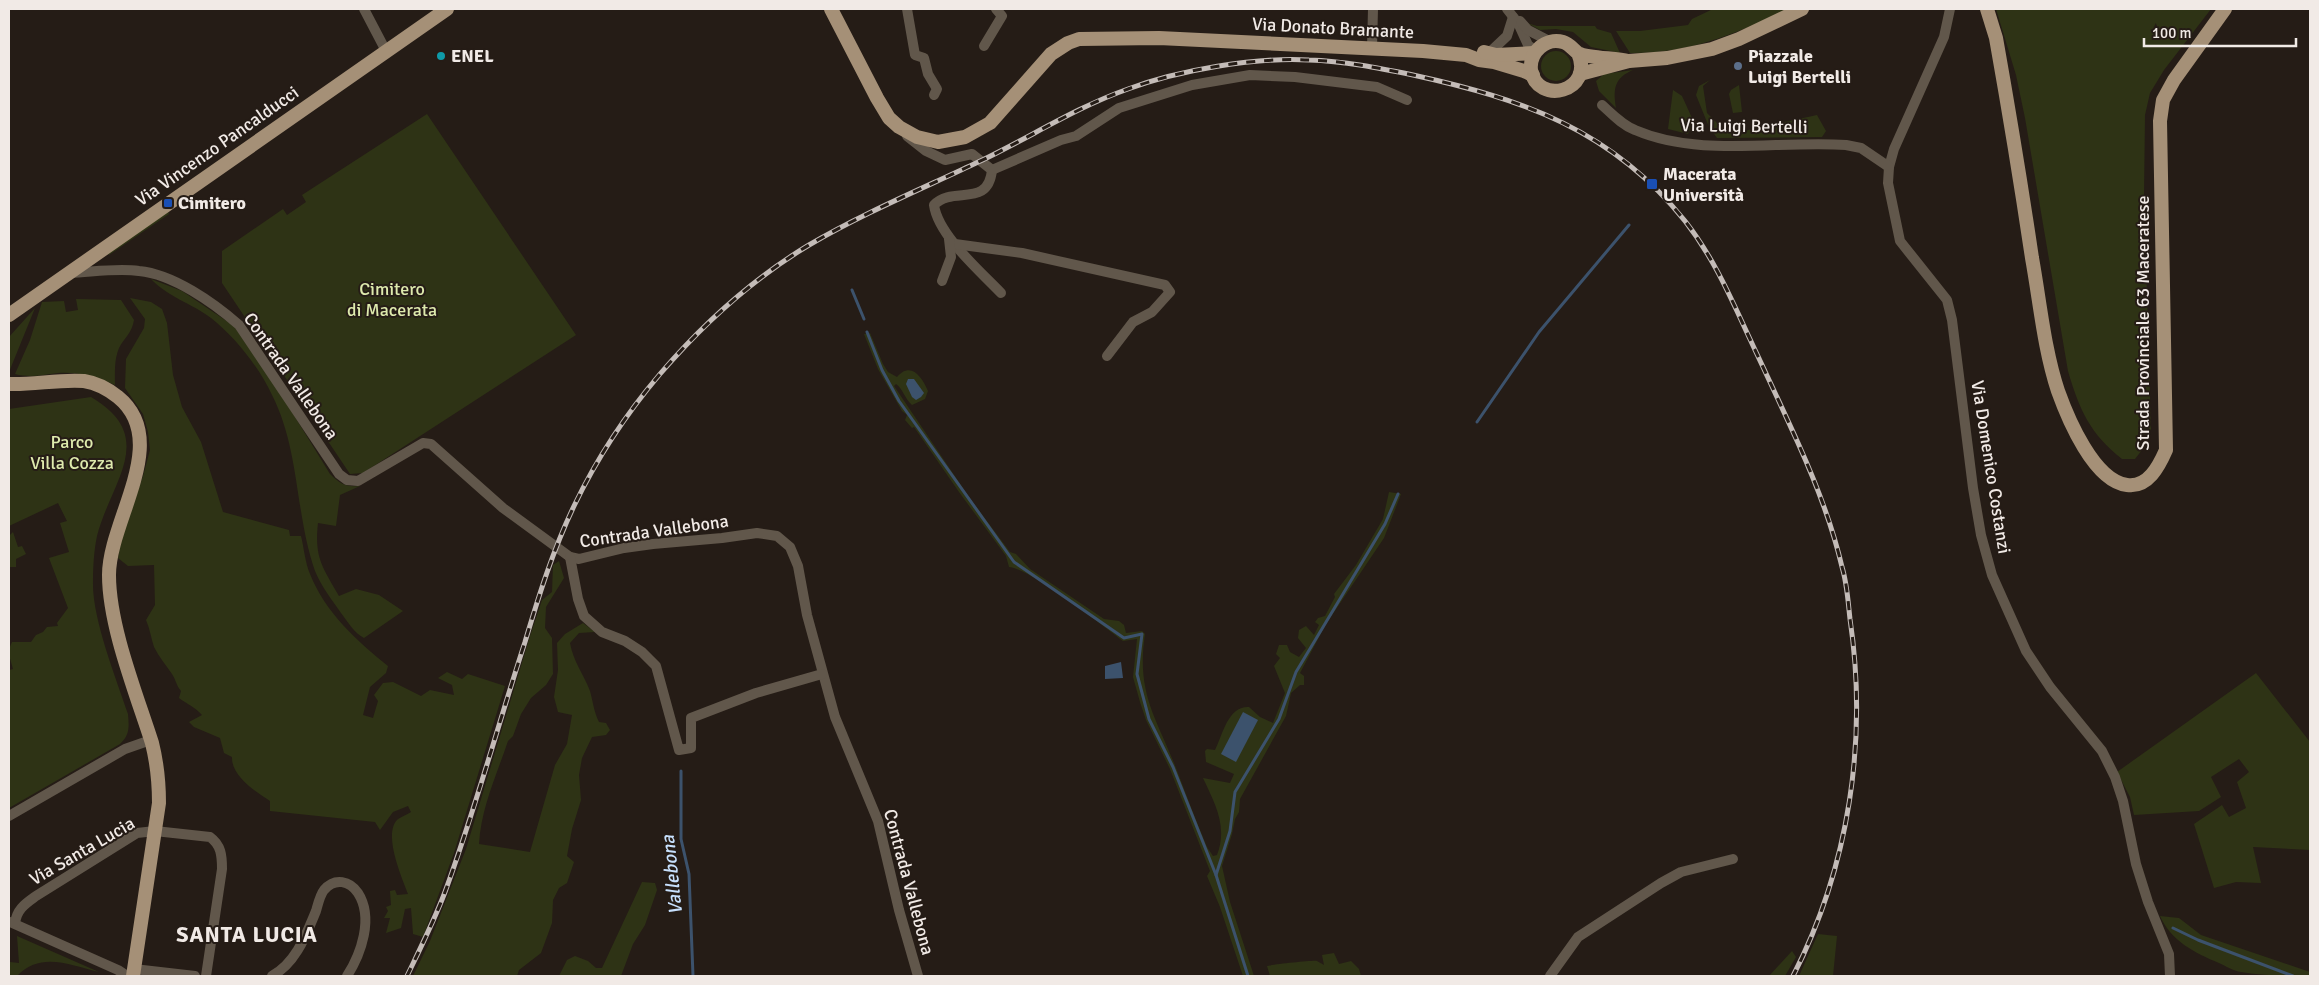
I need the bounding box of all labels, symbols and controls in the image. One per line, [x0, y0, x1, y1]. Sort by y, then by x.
street label: Via Donato Bramante [1251, 13, 1415, 43]
scale bar [2144, 15, 2296, 47]
text: 100 m [2152, 24, 2192, 42]
place label: ENEL [451, 45, 494, 67]
place label: Piazzale Luigi Bertelli [1748, 45, 1851, 88]
marker: ENEL [435, 50, 447, 62]
marker: Piazzale Luigi Bertelli [1732, 60, 1744, 72]
street label: Via Vincenzo Pancalducci [131, 81, 303, 211]
street label: Via Luigi Bertelli [1680, 114, 1808, 138]
place label: Macerata Università [1663, 163, 1744, 206]
marker: Macerata Università [1645, 177, 1659, 191]
place label: Cimitero [178, 192, 246, 214]
street label: Strada Provinciale 63 Maceratese [2132, 195, 2154, 451]
marker: Cimitero [162, 197, 174, 209]
park label: Cimitero di Macerata [347, 278, 437, 321]
street label: Contrada Vallebona [239, 308, 343, 444]
street label: Via Domenico Costanzi [1966, 379, 2016, 555]
park label: Parco Villa Cozza [30, 431, 114, 474]
street label: Contrada Vallebona [578, 510, 730, 552]
street label: Contrada Vallebona [879, 807, 939, 957]
street label: Via Santa Lucia [25, 812, 139, 890]
water label: Vallebona [656, 833, 688, 916]
district label: SANTA LUCIA [176, 921, 318, 948]

